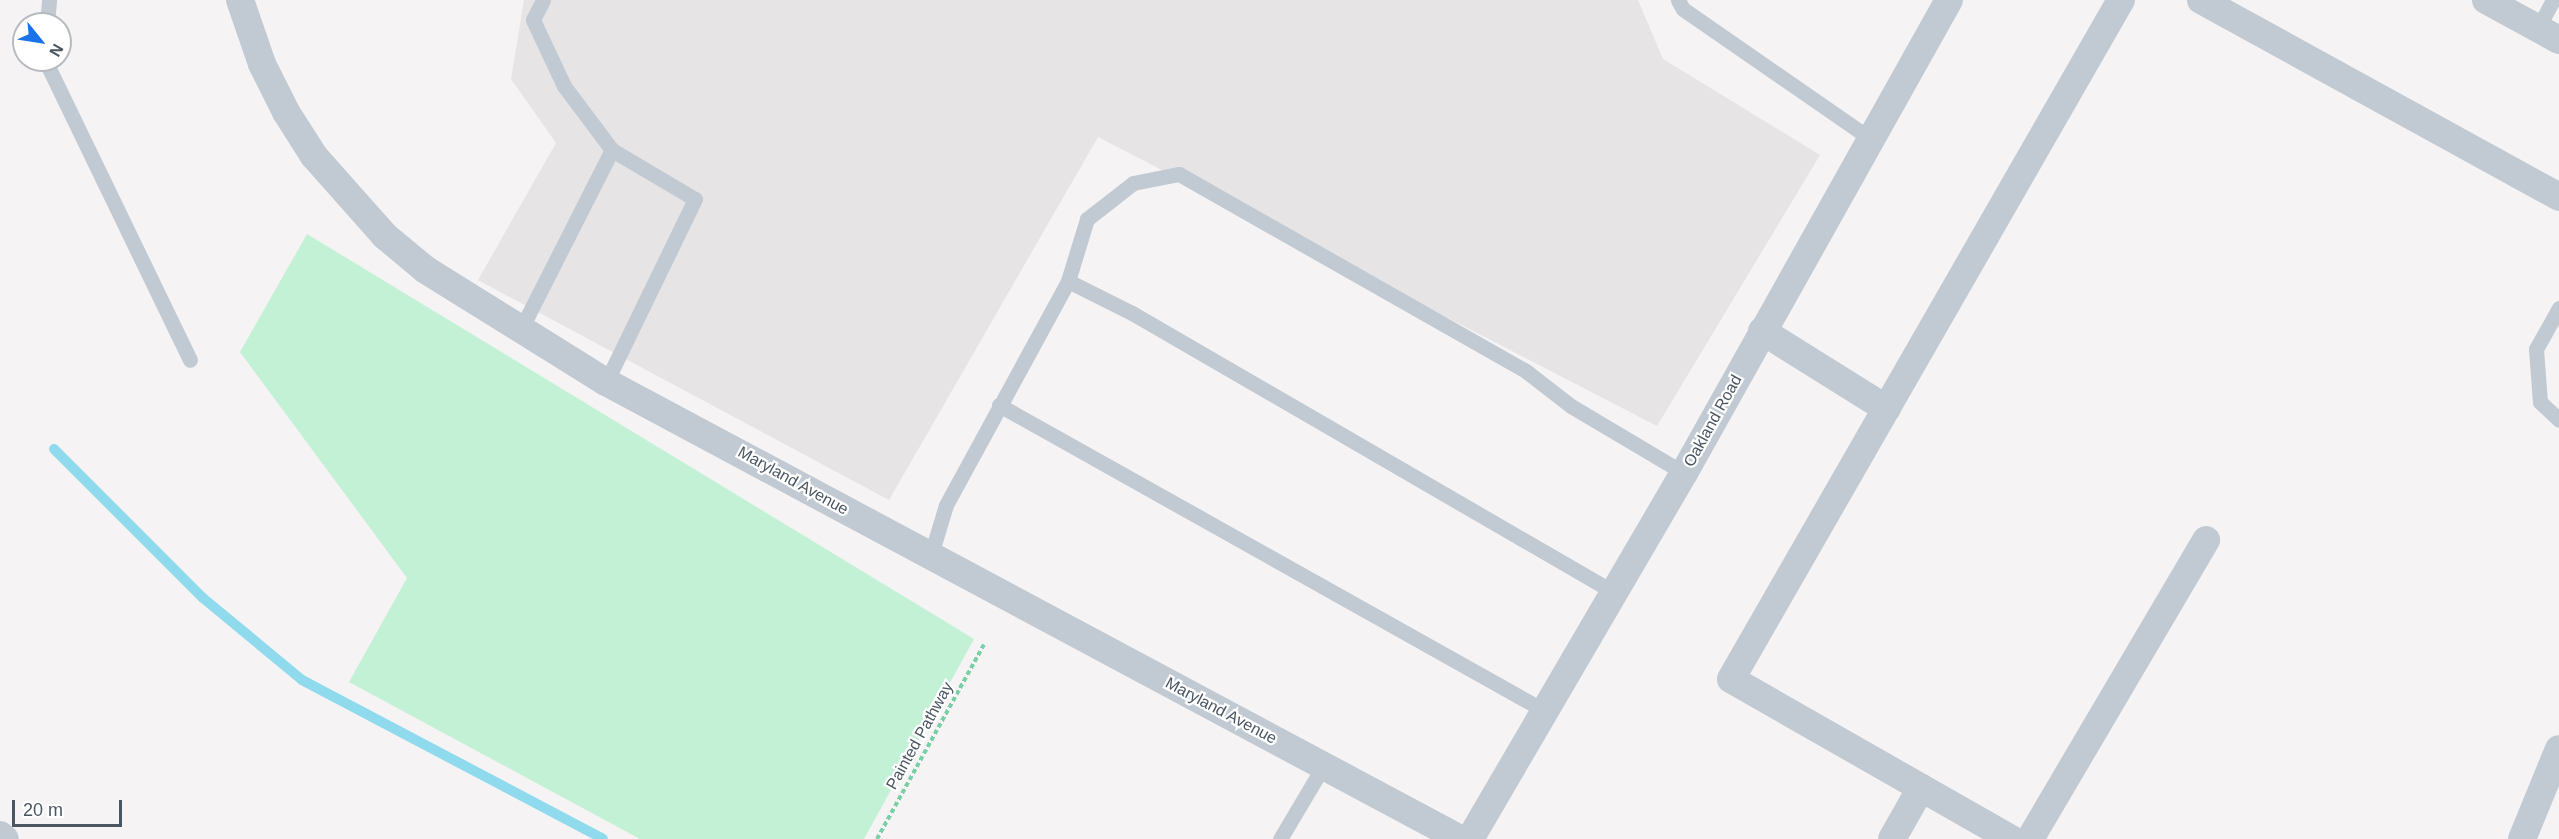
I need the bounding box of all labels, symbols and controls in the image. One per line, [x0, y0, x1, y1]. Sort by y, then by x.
north arrow [12, 12, 72, 72]
text: N [46, 41, 67, 60]
street label: Oakland Road [1680, 372, 1746, 470]
street label: Maryland Avenue [734, 442, 852, 520]
street label: Maryland Avenue [1162, 673, 1280, 749]
street label: Painted Pathway [882, 679, 958, 793]
scale bar [15, 788, 124, 826]
text: 20 m [23, 800, 63, 820]

